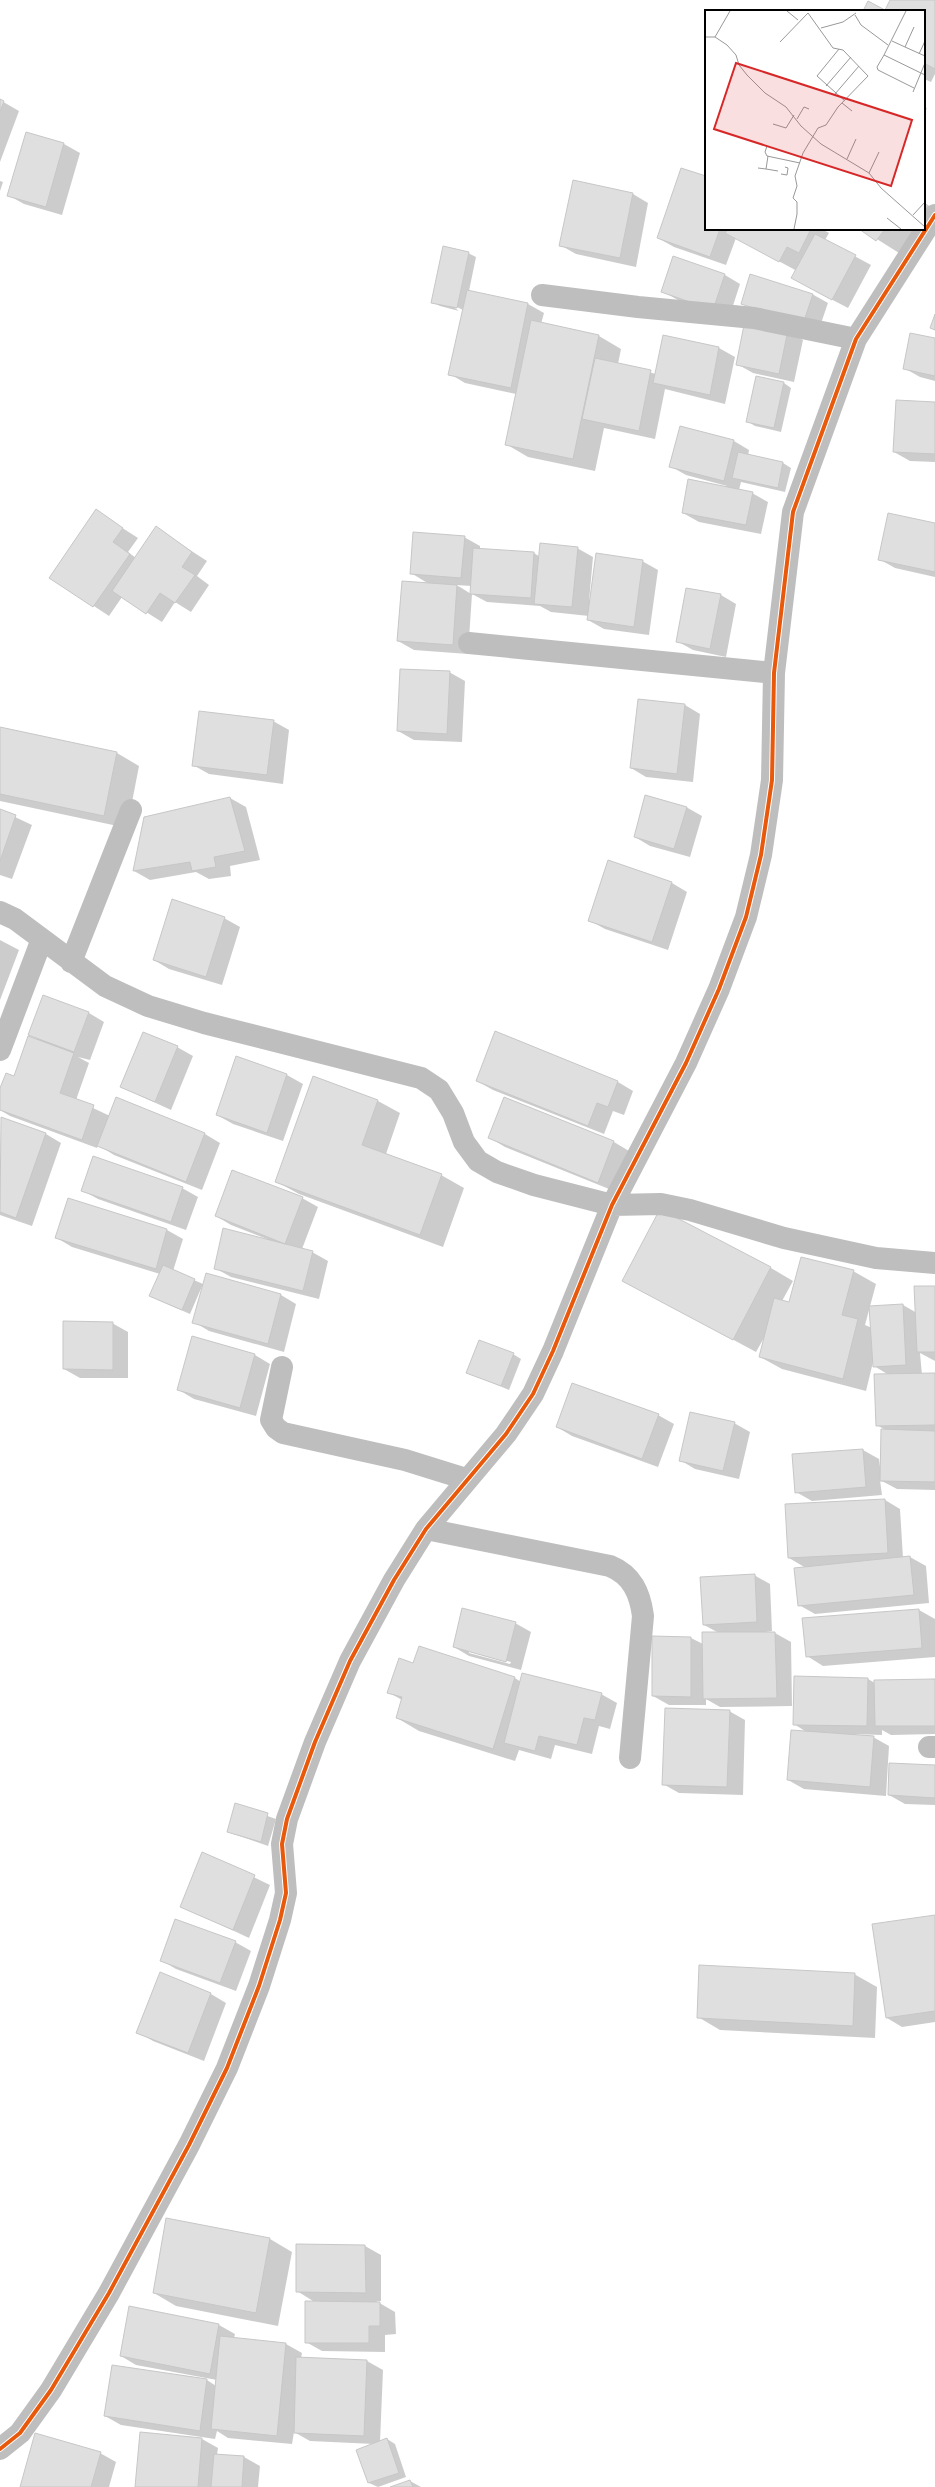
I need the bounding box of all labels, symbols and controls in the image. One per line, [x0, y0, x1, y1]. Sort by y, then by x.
inset map [705, 10, 925, 230]

